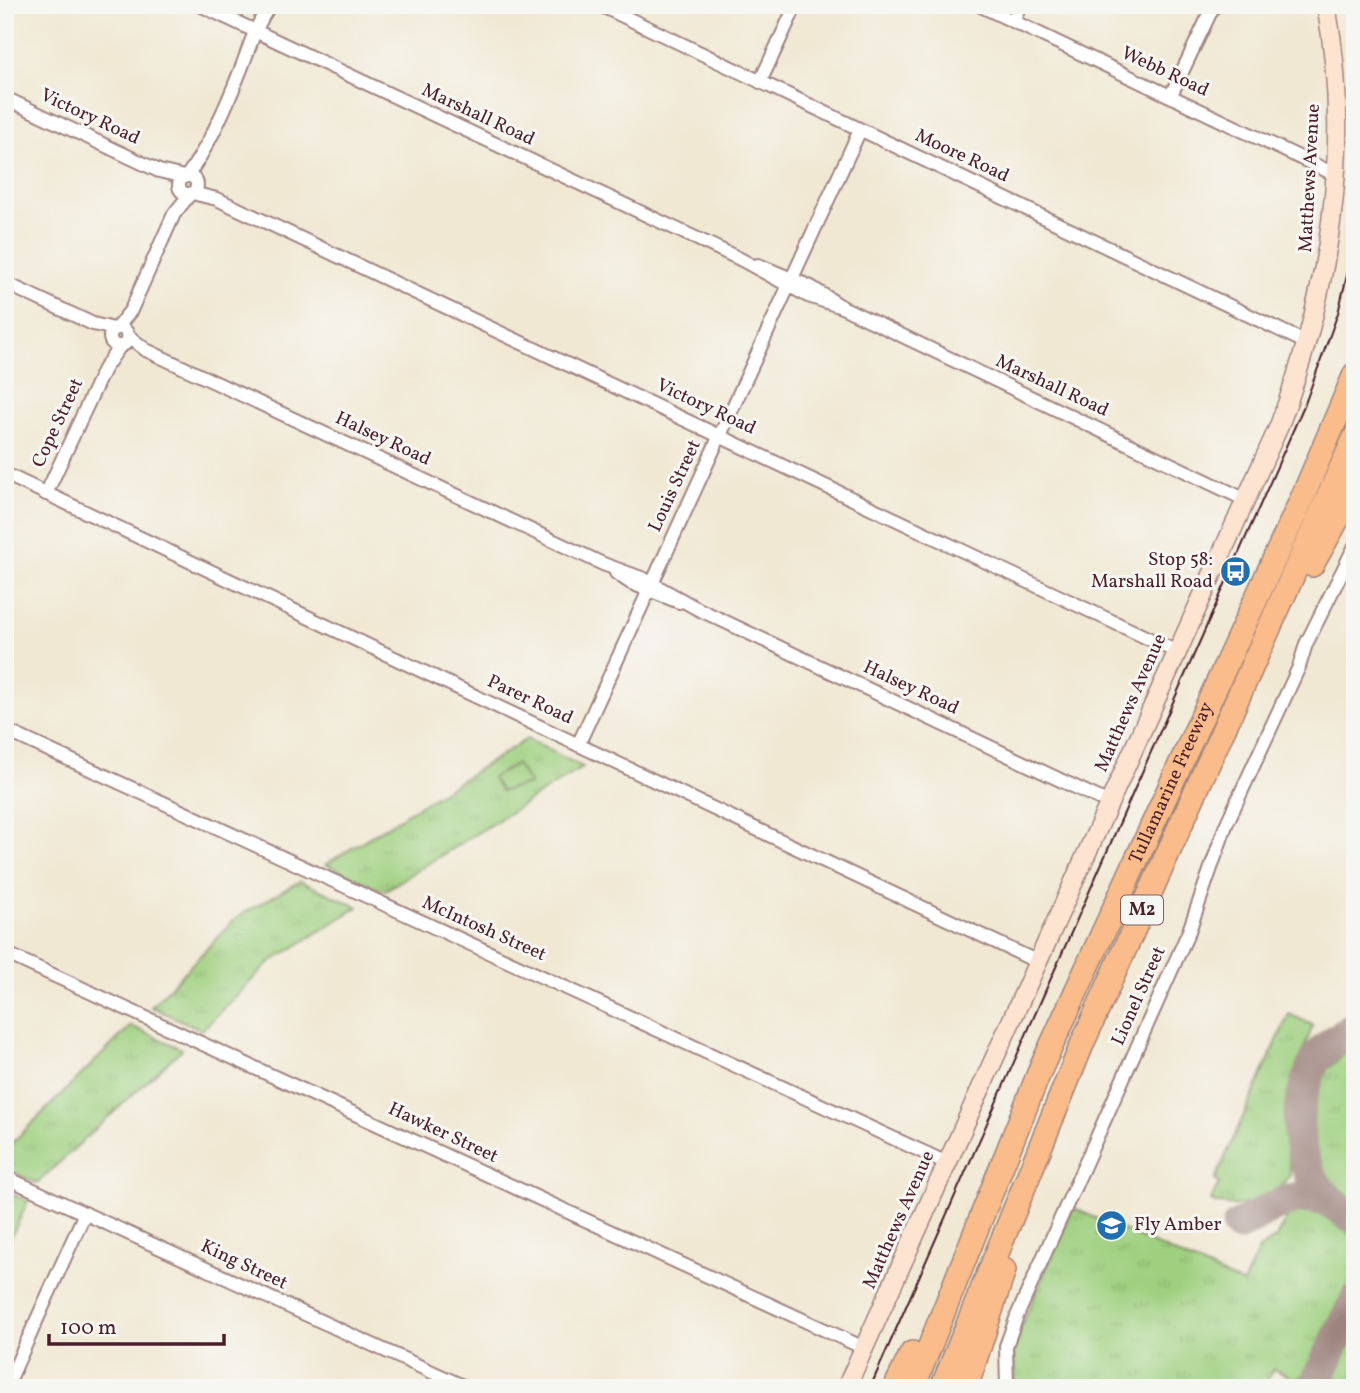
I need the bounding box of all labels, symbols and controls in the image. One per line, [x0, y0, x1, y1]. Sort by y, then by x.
street label: Webb Road [1117, 40, 1213, 104]
street label: Marshall Road [417, 77, 539, 153]
street label: Victory Road [36, 83, 144, 151]
street label: Matthews Avenue [1293, 103, 1327, 253]
street label: Moore Road [911, 123, 1013, 189]
street label: Marshall Road [991, 348, 1113, 424]
street label: Victory Road [652, 373, 760, 441]
street label: Cope Street [26, 374, 90, 472]
street label: Halsey Road [331, 405, 435, 473]
street label: Louis Street [642, 435, 708, 536]
place label: Stop 58: Marshall Road [1091, 547, 1213, 595]
bus stop icon: Stop 58: Marshall Road [1219, 554, 1253, 588]
street label: Matthews Avenue [1089, 630, 1173, 776]
street label: Halsey Road [859, 654, 963, 722]
street label: Parer Road [483, 669, 577, 731]
street label: Tullamarine Freeway [1123, 698, 1220, 868]
street label: McIntosh Street [418, 890, 551, 968]
road number: M2 [1121, 896, 1163, 925]
street label: Lionel Street [1106, 942, 1173, 1050]
street label: Hawker Street [384, 1096, 503, 1170]
street label: Matthews Avenue [857, 1147, 941, 1293]
school or university icon: Fly Amber [1094, 1208, 1128, 1242]
place label: Fly Amber [1134, 1212, 1221, 1238]
street label: King Street [196, 1234, 292, 1297]
scale bar [49, 1302, 224, 1346]
text: 100 m [60, 1314, 117, 1343]

